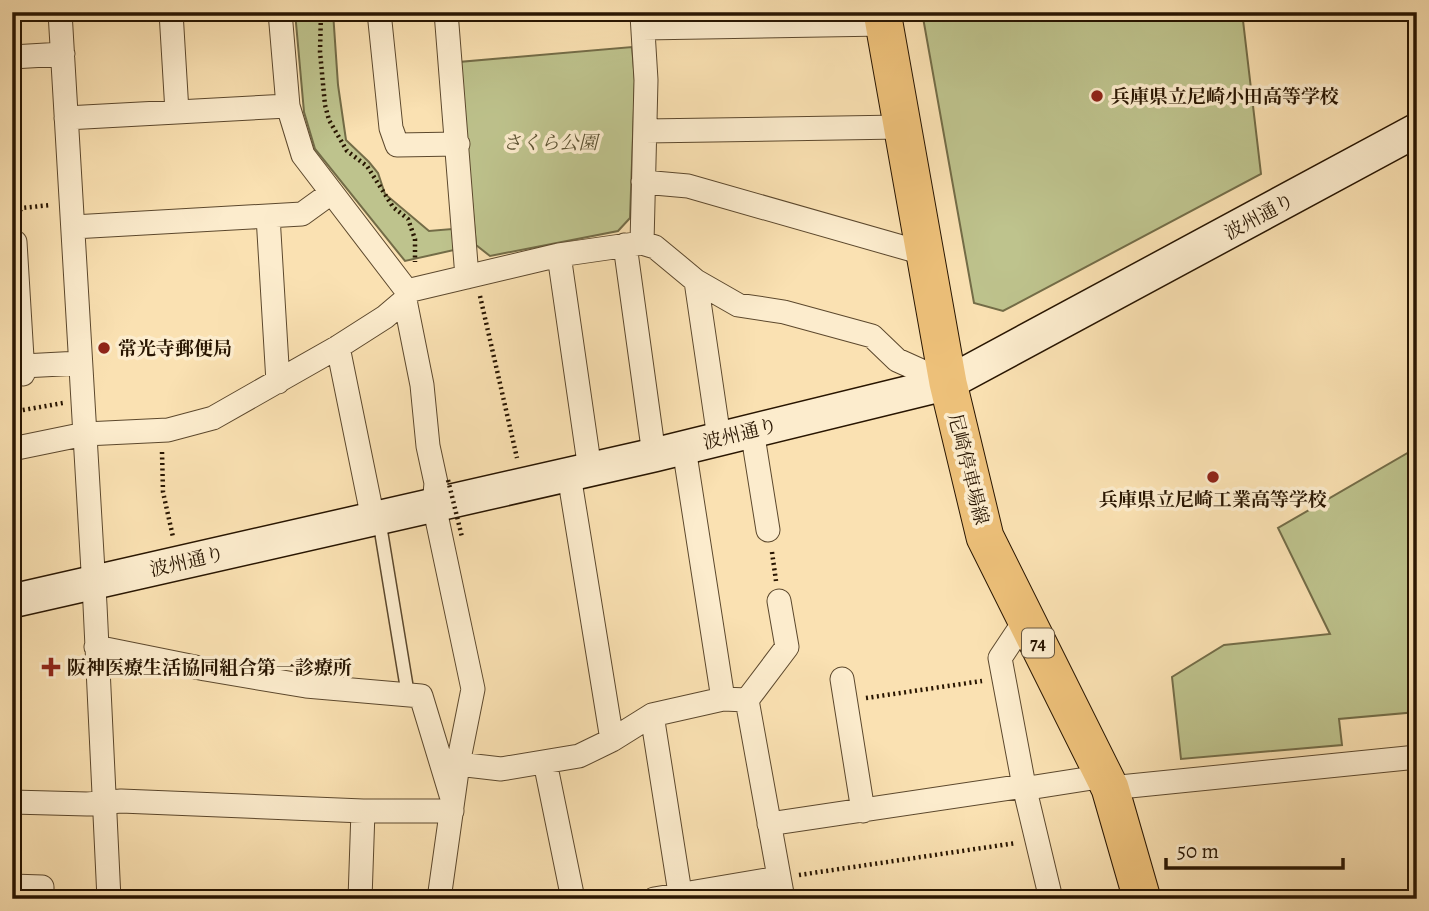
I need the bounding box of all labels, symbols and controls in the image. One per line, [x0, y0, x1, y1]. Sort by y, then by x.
place label: 兵庫県立尼崎小田高等学校 [1111, 84, 1339, 110]
marker: 兵庫県立尼崎小田高等学校 [1089, 88, 1105, 104]
park label: さくら公園 [502, 130, 600, 156]
street label: 波州通り [1220, 188, 1299, 246]
place label: 常光寺郵便局 [118, 336, 232, 362]
marker: 常光寺郵便局 [96, 340, 112, 356]
street label: 尼崎停車場線 [942, 411, 994, 528]
street label: 波州通り [700, 412, 780, 456]
marker: 兵庫県立尼崎工業高等学校 [1205, 469, 1221, 485]
place label: 兵庫県立尼崎工業高等学校 [1099, 487, 1327, 513]
street label: 波州通り [147, 541, 227, 583]
road number: 74 [1022, 628, 1054, 658]
place label: 阪神医療生活協同組合第一診療所 [67, 655, 352, 681]
marker: 阪神医療生活協同組合第一診療所 [41, 657, 61, 677]
scale bar [1166, 827, 1343, 871]
text: 50 m [1177, 837, 1219, 865]

